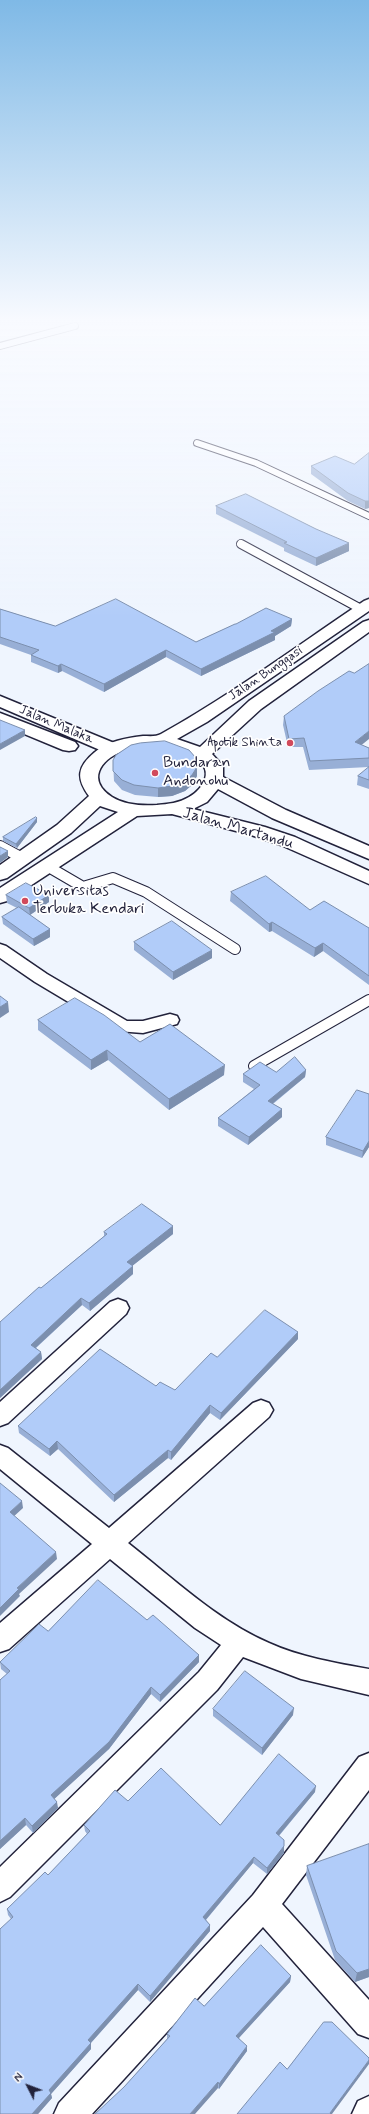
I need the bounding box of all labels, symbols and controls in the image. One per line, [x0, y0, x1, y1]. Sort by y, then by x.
street label: Jalan Bunggasi [226, 643, 306, 705]
street label: Jalan Malaka [16, 702, 96, 748]
place label: Apotik Shinta [207, 735, 282, 751]
marker: Apotik Shinta [285, 738, 295, 748]
place label: Bundaran Andonohu [163, 754, 231, 792]
marker: Bundaran Andonohu [150, 768, 160, 778]
street label: Jalan Martandu [180, 804, 296, 854]
place label: Universitas Terbuka Kendari [33, 882, 144, 920]
marker: Universitas Terbuka Kendari [20, 896, 30, 906]
north arrow [8, 2066, 48, 2106]
text: N [11, 2071, 27, 2085]

